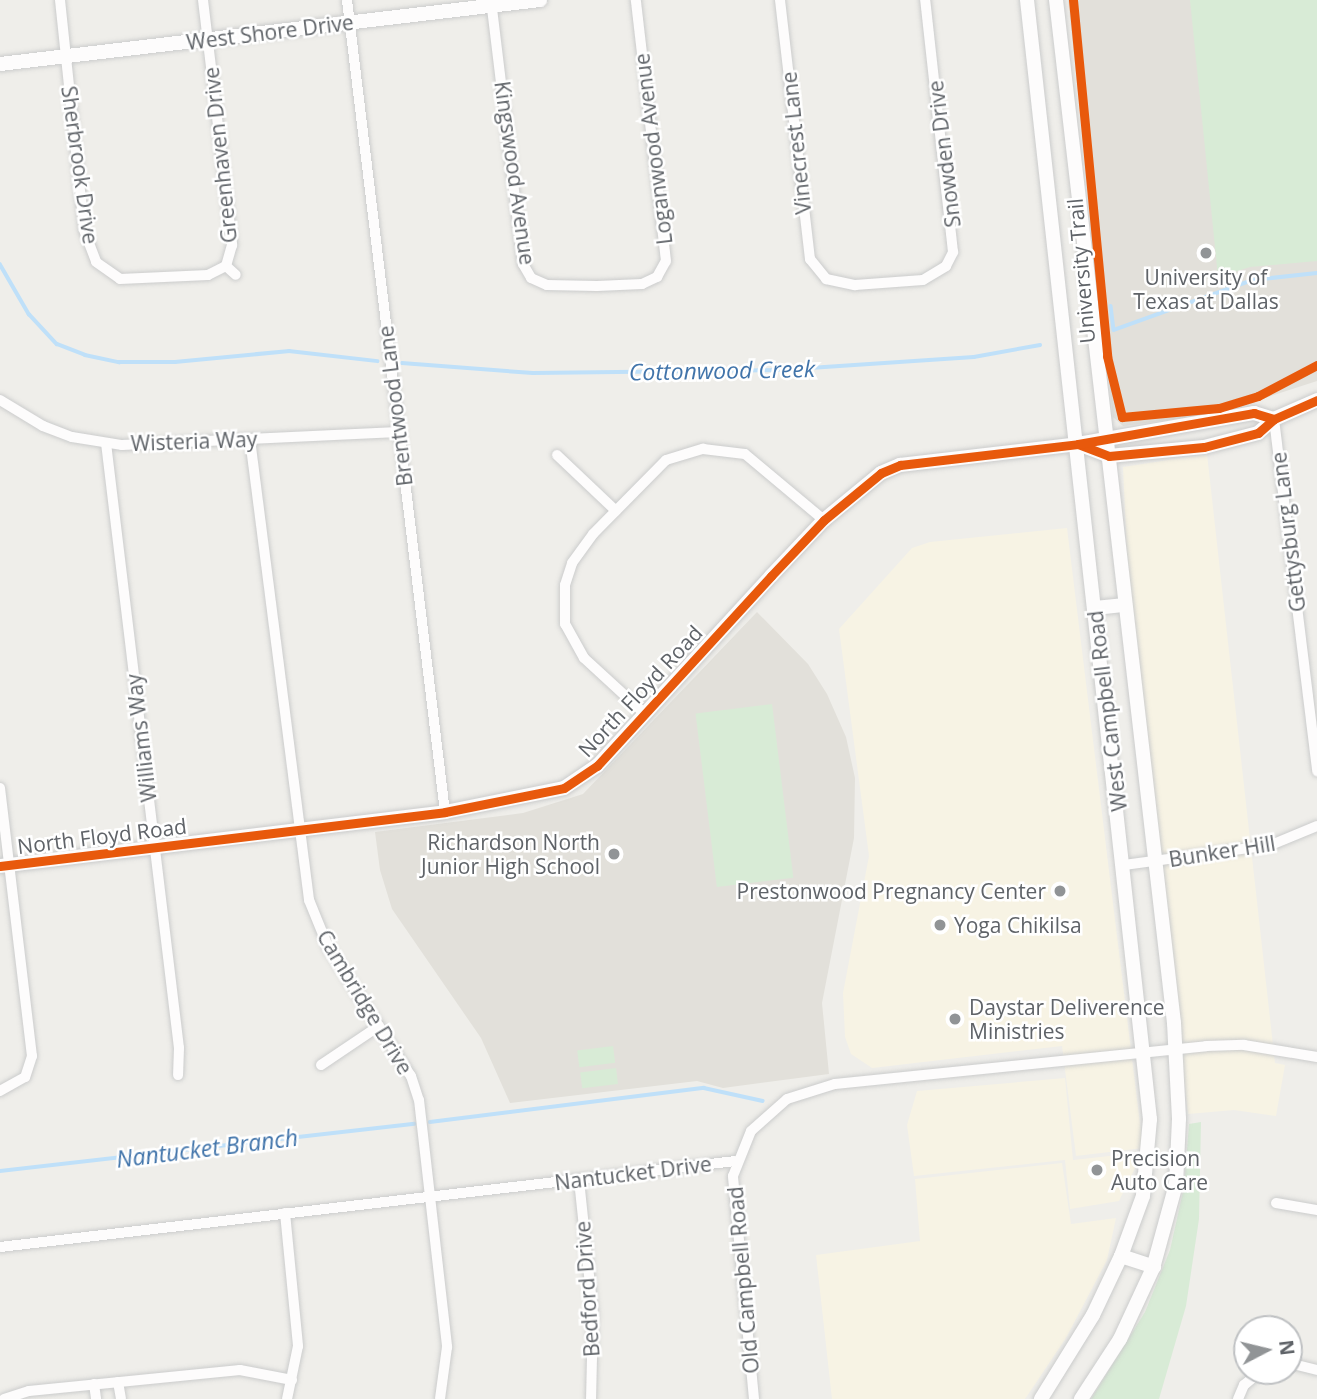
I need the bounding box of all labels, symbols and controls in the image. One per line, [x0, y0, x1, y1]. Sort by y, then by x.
street label: West Shore Drive [185, 9, 355, 55]
street label: Loganwood Avenue [629, 52, 677, 246]
street label: Greenhaven Drive [198, 66, 242, 244]
street label: Vinecrest Lane [776, 70, 816, 216]
street label: Kingswood Avenue [490, 79, 540, 267]
street label: Snowden Drive [922, 79, 966, 229]
street label: Sherbrook Drive [56, 84, 104, 246]
street label: University Trail [1062, 197, 1100, 345]
marker: University of Texas at Dallas [1198, 245, 1214, 261]
place label: University of Texas at Dallas [1133, 264, 1279, 314]
street label: Brentwood Lane [373, 324, 417, 488]
water label: Cottonwood Creek [629, 355, 815, 385]
street label: Wisteria Way [130, 426, 258, 456]
street label: Gettysburg Lane [1266, 451, 1310, 613]
street label: West Campbell Road [1082, 609, 1132, 813]
street label: North Floyd Road [573, 620, 707, 762]
street label: Williams Way [121, 673, 161, 803]
street label: North Floyd Road [16, 813, 188, 859]
place label: Richardson North Junior High School [421, 829, 600, 879]
street label: Bunker Hill [1167, 830, 1277, 872]
marker: Richardson North Junior High School [606, 846, 622, 862]
place label: Prestonwood Pregnancy Center [737, 878, 1046, 904]
marker: Prestonwood Pregnancy Center [1052, 883, 1068, 899]
place label: Yoga Chikilsa [954, 912, 1082, 938]
marker: Yoga Chikilsa [932, 917, 948, 933]
street label: Cambridge Drive [312, 925, 418, 1079]
place label: Daystar Deliverence Ministries [969, 994, 1165, 1044]
marker: Daystar Deliverence Ministries [947, 1011, 963, 1027]
water label: Nantucket Branch [115, 1123, 299, 1173]
place label: Precision Auto Care [1111, 1145, 1208, 1195]
street label: Nantucket Drive [553, 1151, 713, 1195]
marker: Precision Auto Care [1089, 1162, 1105, 1178]
street label: Old Campbell Road [722, 1185, 764, 1375]
street label: Bedford Drive [570, 1220, 604, 1358]
north arrow [1233, 1315, 1303, 1385]
text: N [1273, 1338, 1301, 1357]

